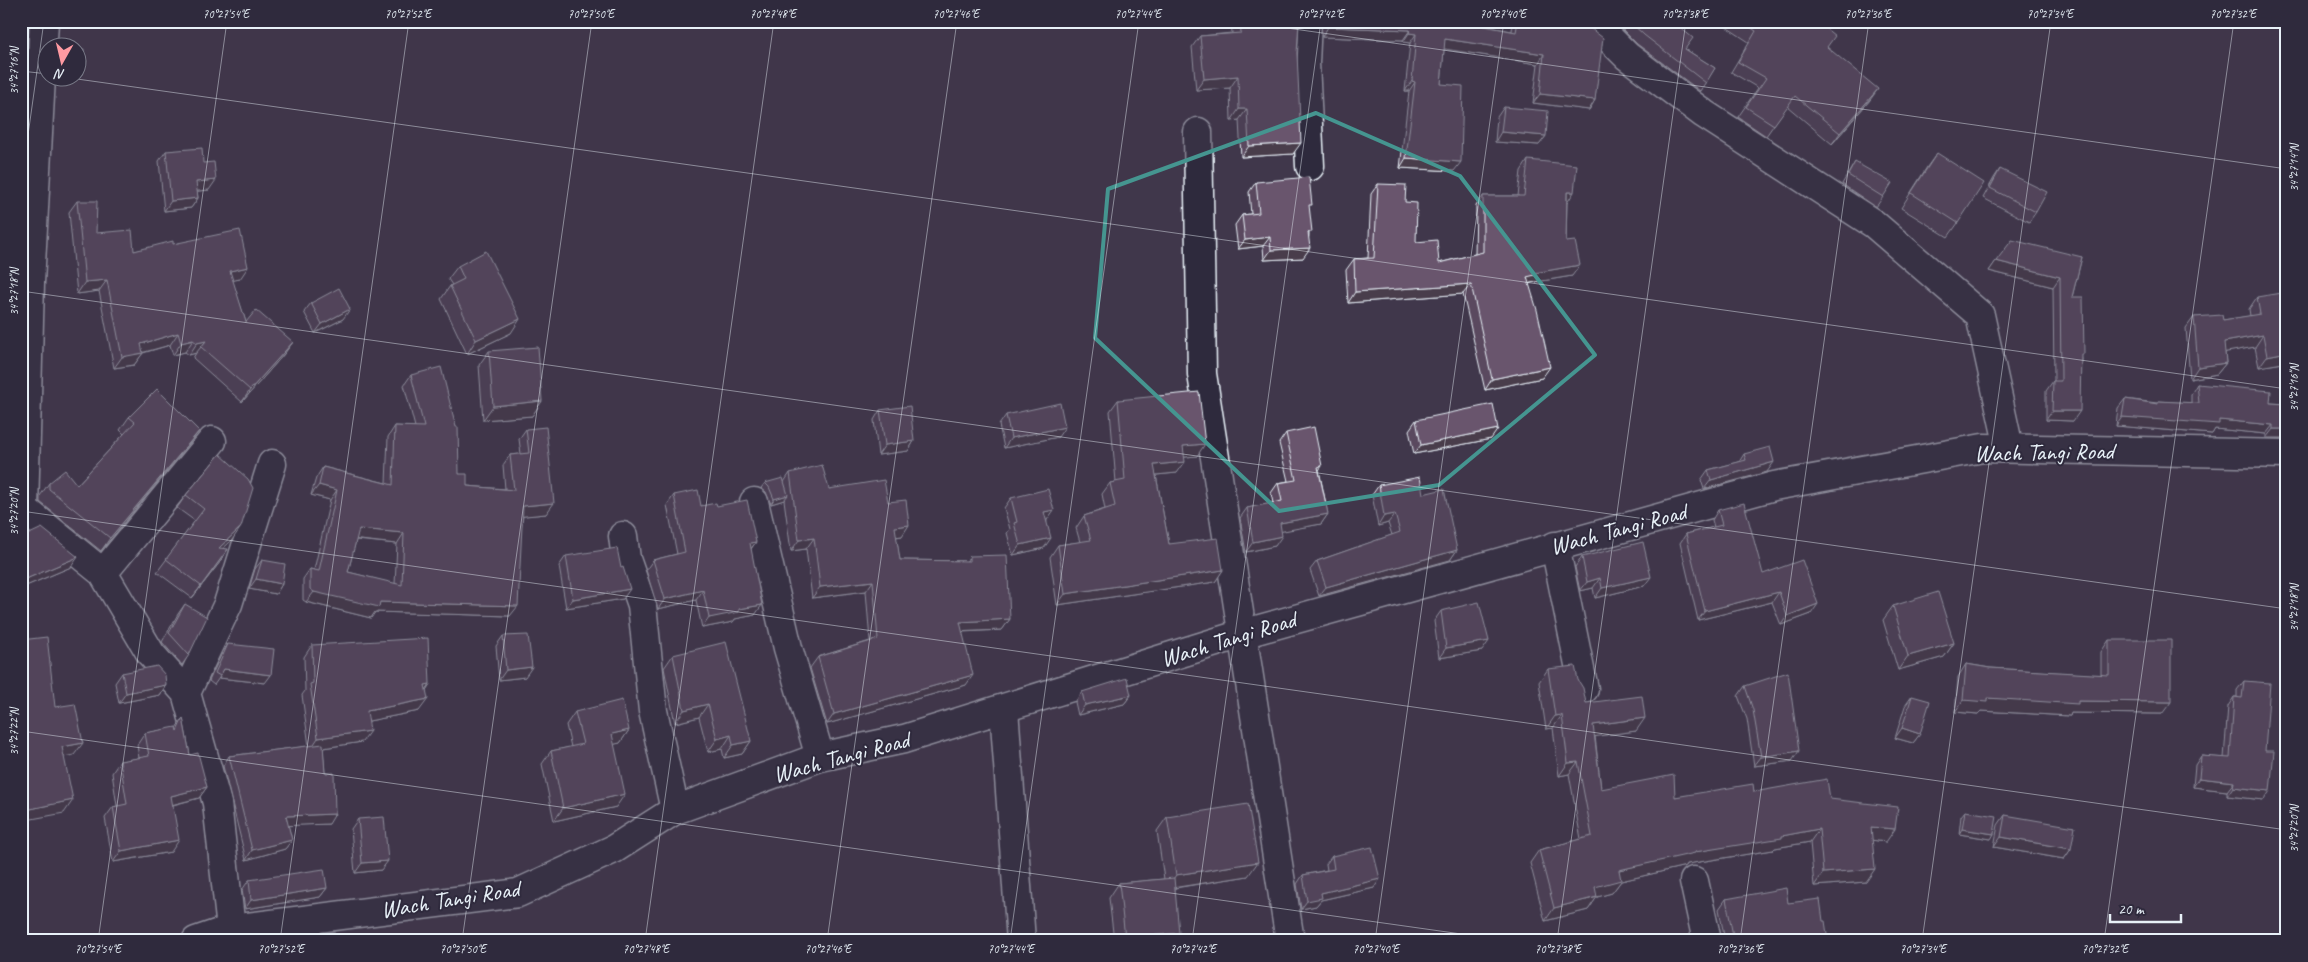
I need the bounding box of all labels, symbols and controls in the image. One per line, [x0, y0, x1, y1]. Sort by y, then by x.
text: 70°27'54"E [203, 6, 251, 22]
text: 70°27'52"E [385, 6, 433, 22]
text: 70°27'50"E [568, 6, 616, 22]
text: 70°27'48"E [750, 6, 798, 22]
text: 70°27'46"E [933, 6, 981, 22]
text: 70°27'44"E [1115, 6, 1163, 22]
text: 70°27'42"E [1298, 6, 1346, 22]
text: 70°27'40"E [1480, 6, 1528, 22]
text: 70°27'38"E [1662, 6, 1710, 22]
text: 70°27'36"E [1845, 6, 1893, 22]
text: 70°27'34"E [2027, 6, 2075, 22]
text: 70°27'32"E [2210, 6, 2258, 22]
north arrow [38, 38, 88, 88]
text: 34°27'16"N [6, 46, 22, 95]
text: N [52, 65, 66, 83]
text: 34°27'14"N [2286, 143, 2302, 192]
text: 34°27'18"N [6, 267, 22, 316]
text: 34°27'16"N [2286, 363, 2302, 412]
street label: Wach Tangi Road [1974, 436, 2118, 468]
text: 34°27'20"N [6, 487, 22, 536]
street label: Wach Tangi Road [1547, 495, 1693, 562]
text: 34°27'18"N [2286, 583, 2302, 632]
street label: Wach Tangi Road [1157, 603, 1303, 674]
text: 34°27'22"N [6, 707, 22, 756]
street label: Wach Tangi Road [770, 723, 916, 790]
text: 34°27'20"N [2286, 804, 2302, 853]
street label: Wach Tangi Road [379, 873, 525, 925]
scale bar [2110, 892, 2182, 924]
text: 20 m [2118, 900, 2145, 919]
text: 70°27'54"E [75, 941, 123, 957]
text: 70°27'52"E [258, 941, 306, 957]
text: 70°27'50"E [440, 941, 488, 957]
text: 70°27'48"E [623, 941, 671, 957]
text: 70°27'46"E [805, 941, 853, 957]
text: 70°27'44"E [988, 941, 1036, 957]
text: 70°27'42"E [1170, 941, 1218, 957]
text: 70°27'40"E [1353, 941, 1401, 957]
text: 70°27'38"E [1535, 941, 1583, 957]
text: 70°27'36"E [1717, 941, 1765, 957]
text: 70°27'34"E [1900, 941, 1948, 957]
text: 70°27'32"E [2082, 941, 2130, 957]

